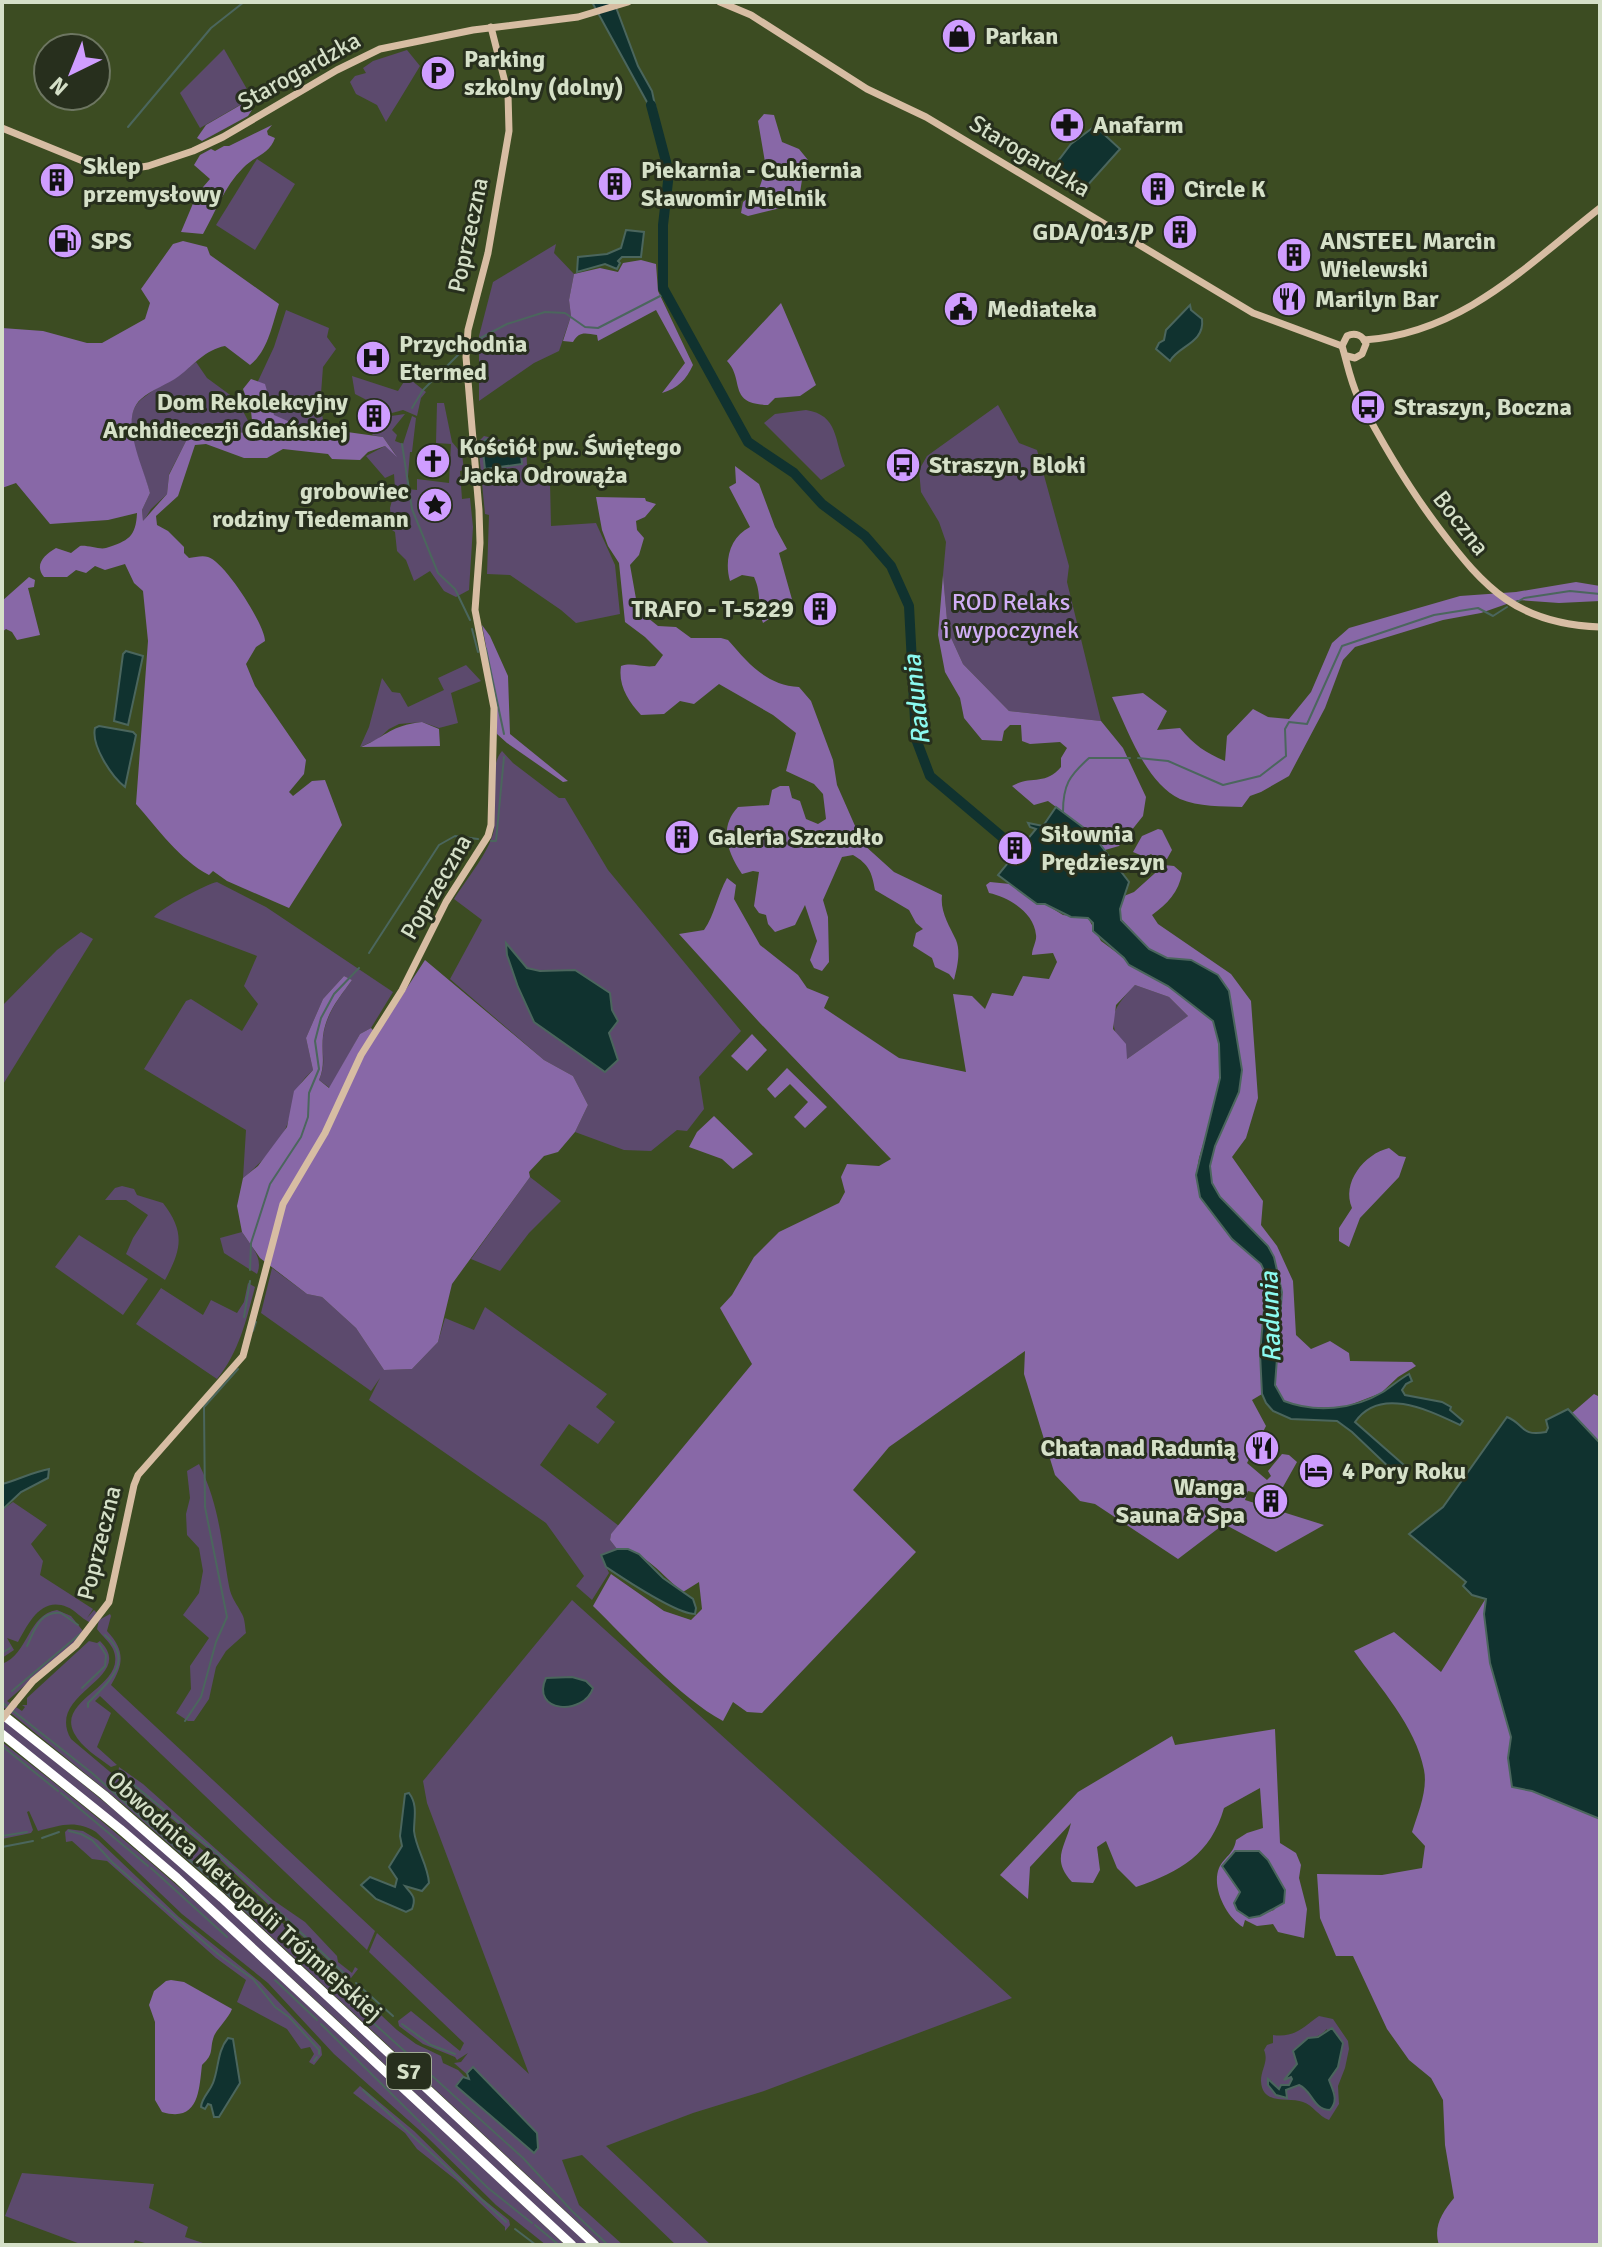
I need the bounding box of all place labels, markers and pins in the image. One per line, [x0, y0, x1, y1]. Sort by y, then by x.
shop icon: Parkan [940, 17, 978, 55]
place label: Parkan [985, 21, 1058, 51]
place label: Parking szkolny (dolny) [464, 44, 623, 102]
parking icon: Parking szkolny (dolny) [419, 54, 457, 92]
pharmacy icon: Anafarm [1048, 106, 1086, 144]
place label: Anafarm [1093, 110, 1184, 140]
place label: Sklep przemysłowy [83, 151, 221, 209]
place label: Piekarnia - Cukiernia Sławomir Mielnik [641, 155, 862, 213]
building icon: Sklep przemysłowy [38, 161, 76, 199]
building icon: Piekarnia - Cukiernia Sławomir Mielnik [596, 165, 634, 203]
building icon: Circle K [1139, 170, 1177, 208]
place label: Circle K [1184, 174, 1266, 204]
building icon: GDA/013/P [1161, 213, 1199, 251]
place label: GDA/013/P [1033, 217, 1154, 247]
fuel station icon: SPS [46, 222, 84, 260]
place label: SPS [91, 226, 132, 256]
place label: ANSTEEL Marcin Wielewski [1320, 226, 1496, 284]
building icon: ANSTEEL Marcin Wielewski [1275, 236, 1313, 274]
restaurant icon: Marilyn Bar [1270, 280, 1308, 318]
place label: Marilyn Bar [1315, 284, 1439, 314]
public building icon: Mediateka [942, 290, 980, 328]
place label: Mediateka [987, 294, 1097, 324]
place label: Przychodnia Etermed [399, 329, 527, 387]
hospital icon: Przychodnia Etermed [354, 339, 392, 377]
place label: Dom Rekolekcyjny Archidiecezji Gdańskiej [103, 387, 348, 445]
bus stop icon: Straszyn, Boczna [1349, 388, 1387, 426]
place label: Straszyn, Boczna [1394, 392, 1572, 422]
building icon: Dom Rekolekcyjny Archidiecezji Gdańskiej [355, 397, 393, 435]
place label: Kościół pw. Świętego Jacka Odrowąża [459, 432, 681, 490]
church icon: Kościół pw. Świętego Jacka Odrowąża [414, 442, 452, 480]
bus stop icon: Straszyn, Bloki [884, 446, 922, 484]
place label: Straszyn, Bloki [929, 450, 1086, 480]
place label: grobowiec rodziny Tiedemann [212, 476, 409, 534]
place icon: grobowiec rodziny Tiedemann [416, 486, 454, 524]
building icon: TRAFO - T-5229 [801, 590, 839, 628]
place label: TRAFO - T-5229 [631, 594, 794, 624]
building icon: Galeria Szczudło [663, 818, 701, 856]
place label: Siłownia Prędzieszyn [1041, 819, 1165, 877]
place label: Galeria Szczudło [708, 822, 883, 852]
building icon: Siłownia Prędzieszyn [996, 829, 1034, 867]
restaurant icon: Chata nad Radunią [1243, 1429, 1281, 1467]
place label: Chata nad Radunią [1040, 1433, 1237, 1463]
hotel icon: 4 Pory Roku [1297, 1452, 1335, 1490]
place label: 4 Pory Roku [1342, 1456, 1466, 1486]
place label: Wanga Sauna & Spa [1116, 1472, 1245, 1530]
building icon: Wanga Sauna & Spa [1252, 1482, 1290, 1520]

